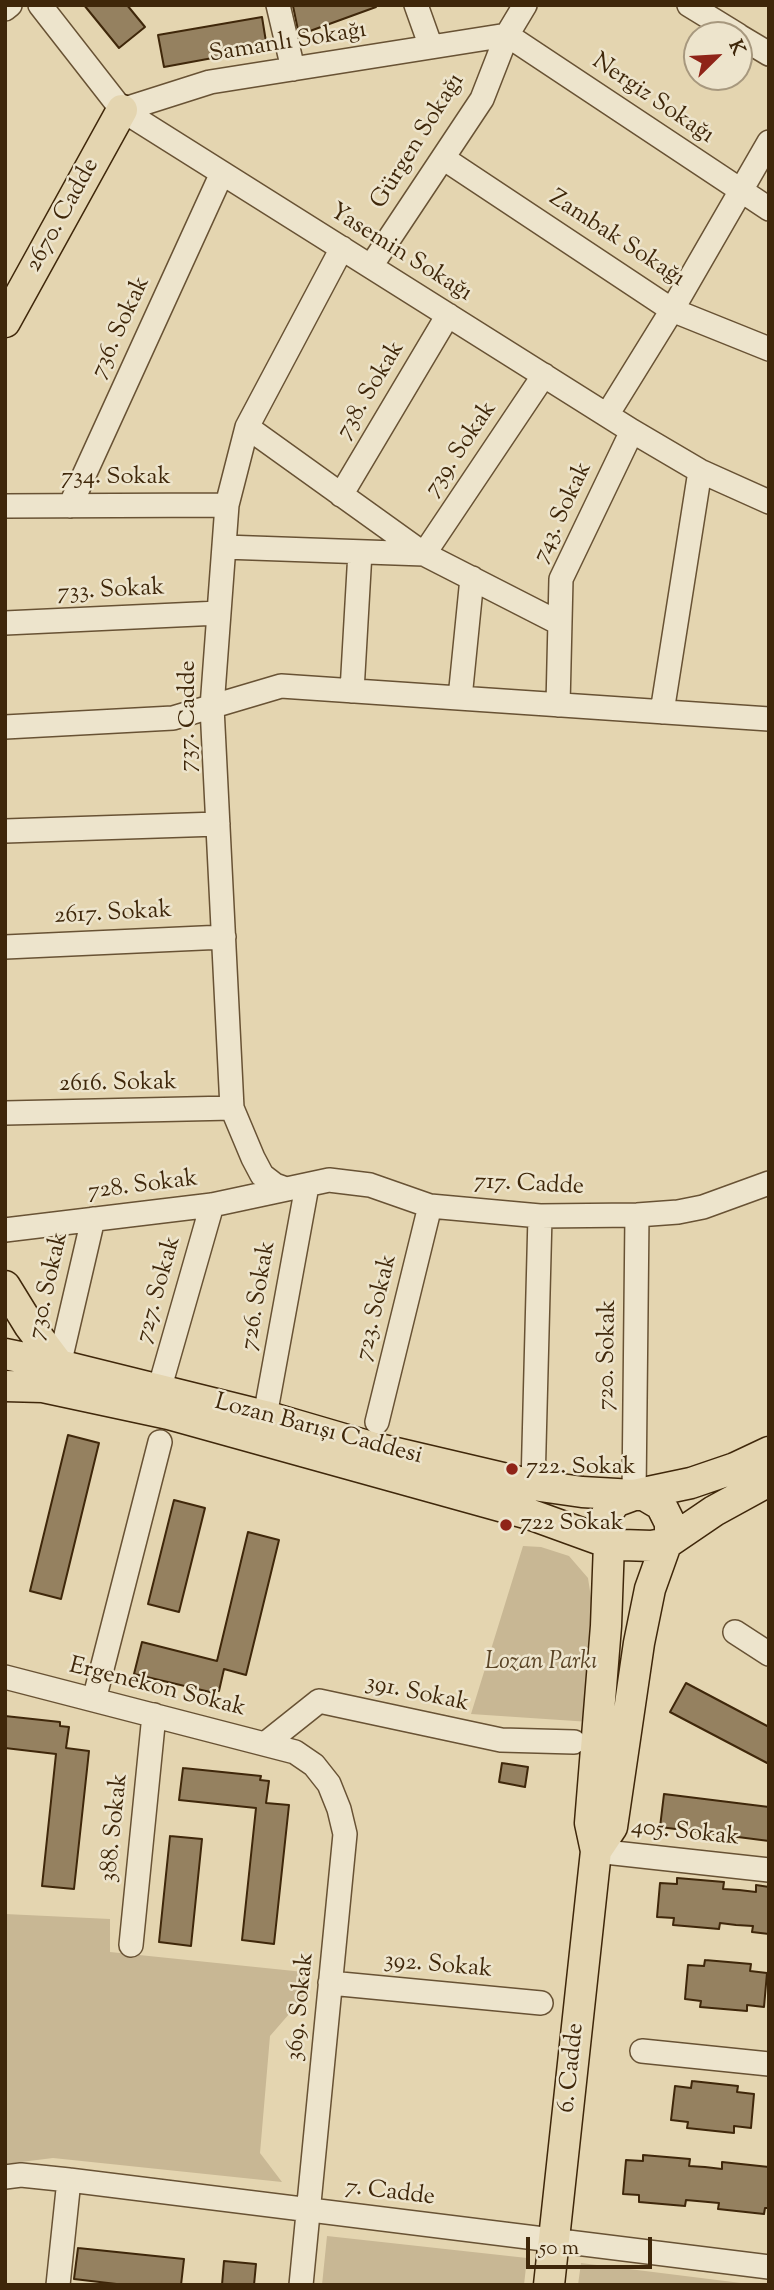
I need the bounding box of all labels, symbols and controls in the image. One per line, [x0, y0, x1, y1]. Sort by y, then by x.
street label: Samanlı Sokağı [207, 17, 369, 71]
north arrow [683, 21, 753, 91]
text: K [721, 36, 751, 60]
street label: Nergiz Sokağı [585, 49, 719, 151]
street label: Gürgen Sokağı [366, 69, 472, 215]
street label: 2670. Cadde [21, 154, 107, 278]
street label: Zambak Sokağı [543, 185, 689, 295]
street label: Yasemin Sokağı [323, 199, 477, 309]
street label: 736. Sokak [86, 273, 158, 383]
street label: 738. Sokak [332, 337, 412, 445]
street label: 739. Sokak [420, 397, 504, 503]
street label: 743. Sokak [528, 458, 600, 568]
street label: 734. Sokak [61, 465, 171, 493]
street label: 733. Sokak [57, 575, 165, 609]
street label: 737. Cadde [176, 660, 204, 772]
street label: 2617. Sokak [53, 898, 173, 932]
street label: 2616. Sokak [59, 1070, 177, 1100]
street label: 728. Sokak [86, 1166, 200, 1208]
street label: 717. Cadde [473, 1169, 585, 1203]
street label: 730. Sokak [24, 1230, 76, 1342]
street label: 727. Sokak [131, 1233, 189, 1347]
street label: 726. Sokak [236, 1239, 284, 1353]
street label: 723. Sokak [351, 1252, 405, 1364]
street label: 720. Sokak [594, 1299, 624, 1411]
street label: Lozan Barışı Caddesi [211, 1389, 425, 1473]
place label: 722. Sokak [526, 1455, 636, 1483]
marker: 722. Sokak [504, 1461, 520, 1477]
place label: 722 Sokak [520, 1511, 624, 1539]
marker: 722 Sokak [498, 1517, 514, 1533]
park label: Lozan Parkı [485, 1650, 597, 1678]
street label: Ergenekon Sokak [66, 1653, 248, 1725]
street label: 391. Sokak [363, 1670, 471, 1720]
street label: 388. Sokak [96, 1772, 136, 1884]
street label: 405. Sokak [630, 1814, 740, 1854]
street label: 392. Sokak [383, 1948, 493, 1986]
street label: 369. Sokak [282, 1951, 322, 2063]
street label: 6. Cadde [554, 2022, 592, 2114]
street label: 7. Cadde [344, 2174, 436, 2214]
scale bar [529, 2224, 655, 2268]
text: 50 m [539, 2234, 579, 2264]

